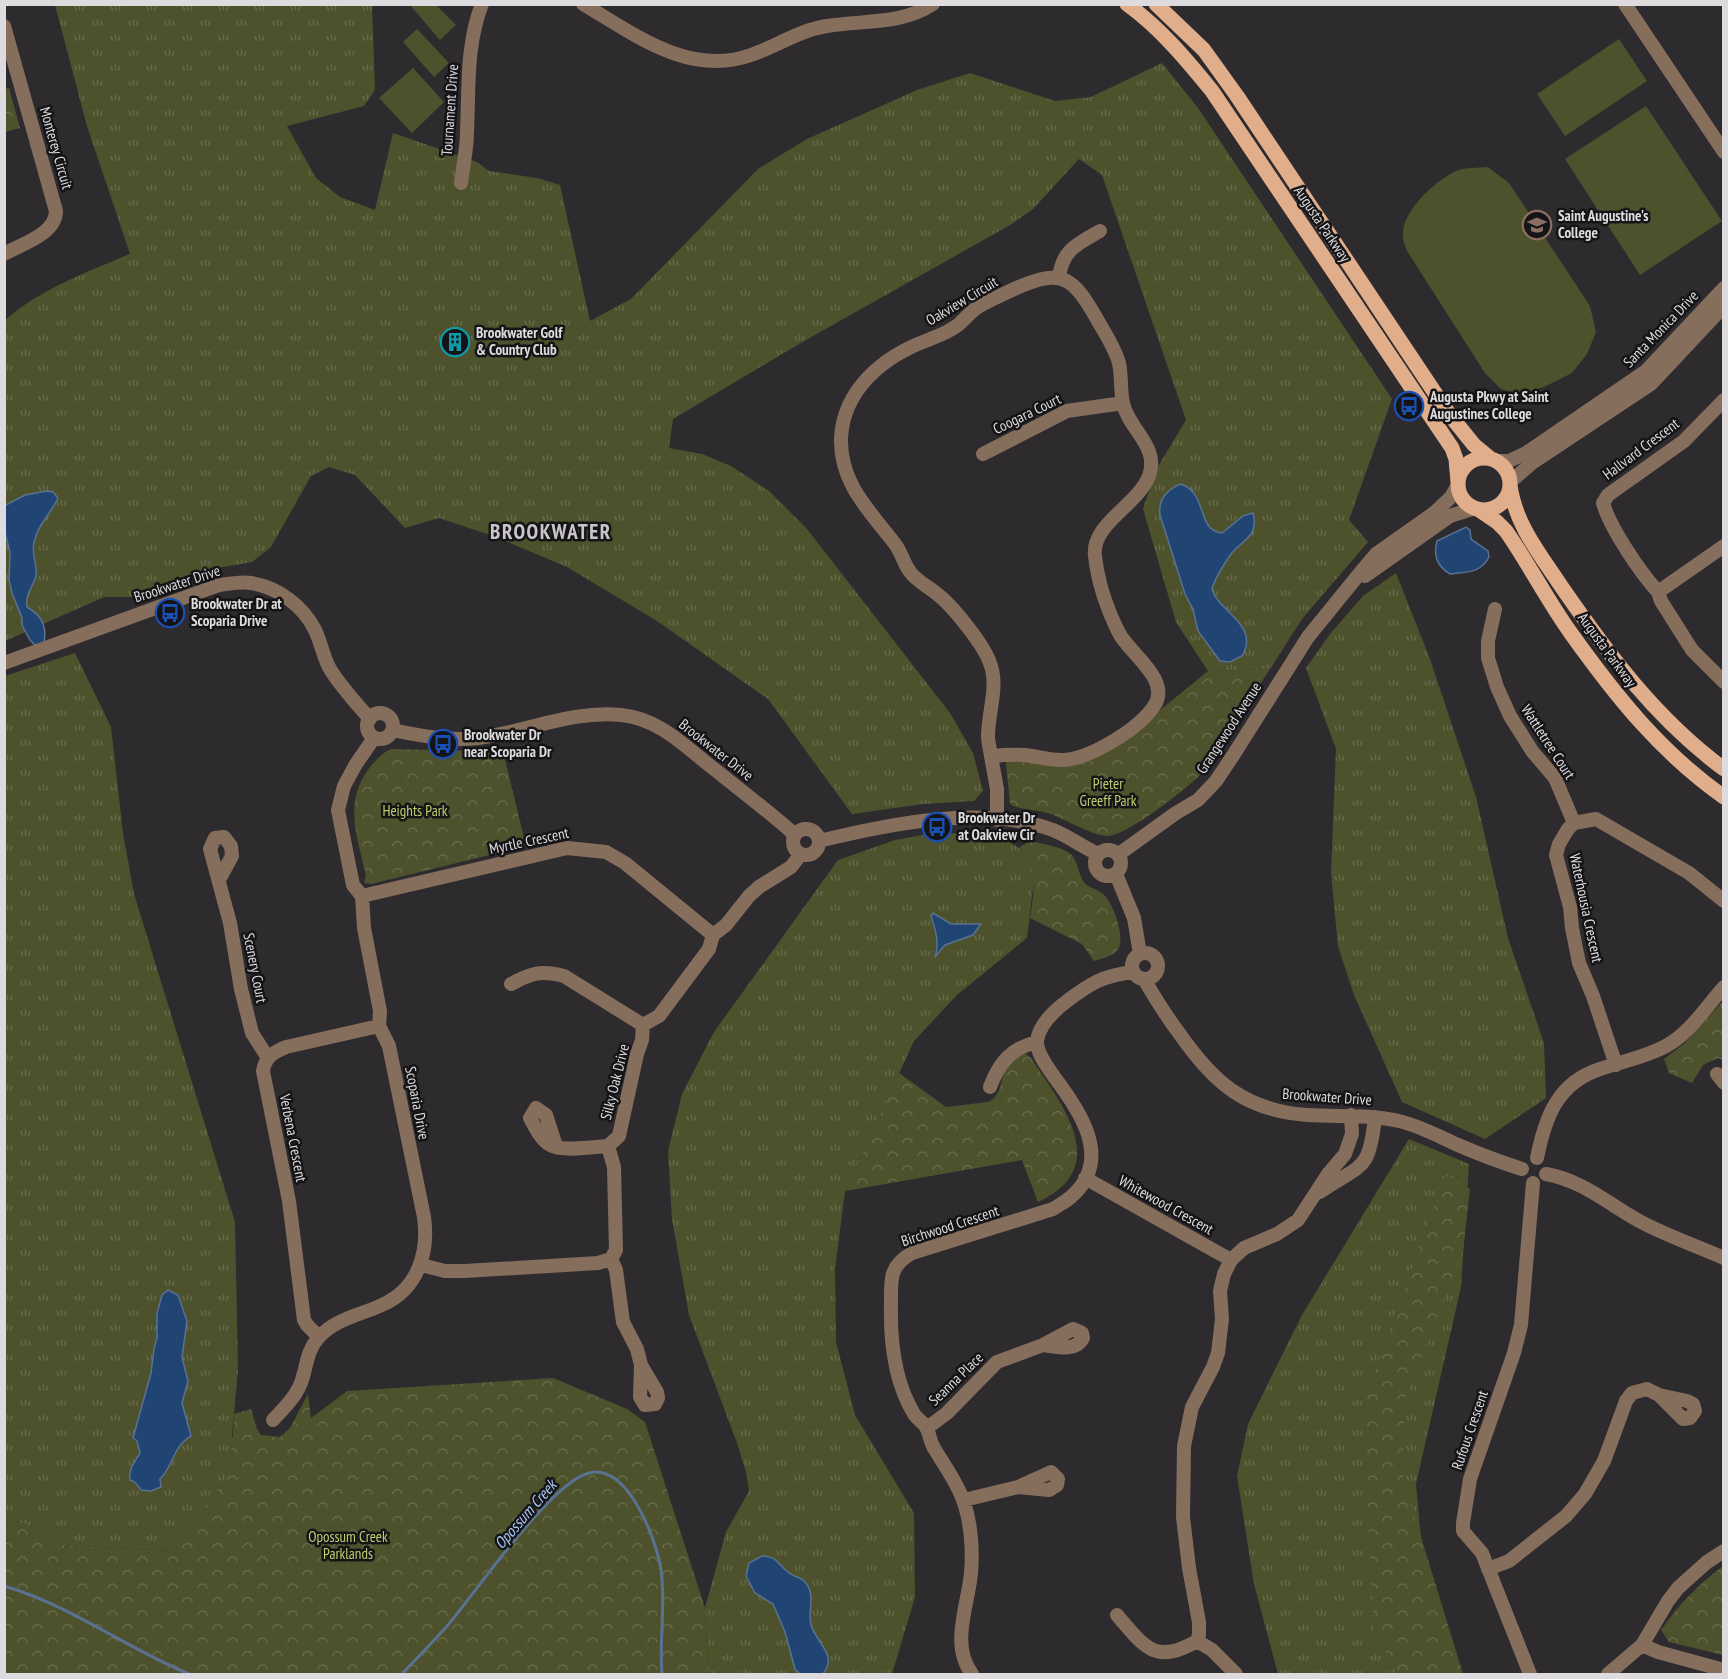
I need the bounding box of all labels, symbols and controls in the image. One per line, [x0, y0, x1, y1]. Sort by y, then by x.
street label: Tournament Drive [437, 63, 462, 156]
street label: Monterey Circuit [36, 105, 77, 191]
street label: Augusta Parkway [1290, 182, 1355, 266]
place label: Saint Augustine's College [1558, 206, 1648, 242]
school or university icon: Saint Augustine's College [1521, 209, 1553, 241]
street label: Oakview Circuit [922, 272, 1001, 329]
street label: Santa Monica Drive [1619, 286, 1702, 371]
place label: Brookwater Golf & Country Club [476, 323, 563, 359]
building icon: Brookwater Golf & Country Club [439, 326, 471, 358]
place label: Augusta Pkwy at Saint Augustines College [1429, 387, 1549, 423]
street label: Coogara Court [990, 389, 1064, 438]
bus stop icon: Augusta Pkwy at Saint Augustines College [1393, 390, 1425, 422]
street label: Hallvard Crescent [1599, 414, 1683, 483]
district label: BROOKWATER [490, 518, 612, 545]
street label: Brookwater Drive [131, 561, 222, 606]
place label: Brookwater Dr at Scoparia Drive [191, 594, 282, 630]
bus stop icon: Brookwater Dr at Scoparia Drive [154, 597, 186, 629]
street label: Augusta Parkway [1574, 609, 1641, 691]
street label: Grangewood Avenue [1192, 678, 1265, 777]
street label: Wattletree Court [1517, 701, 1580, 783]
street label: Brookwater Drive [675, 715, 757, 785]
place label: Brookwater Dr near Scoparia Dr [464, 725, 552, 761]
bus stop icon: Brookwater Dr near Scoparia Dr [427, 728, 459, 760]
park label: Pieter Greeff Park [1080, 774, 1137, 810]
park label: Heights Park [382, 801, 448, 820]
place label: Brookwater Dr at Oakview Cir [958, 808, 1036, 844]
bus stop icon: Brookwater Dr at Oakview Cir [921, 811, 953, 843]
street label: Myrtle Crescent [487, 823, 570, 858]
street label: Waterhousia Crescent [1566, 852, 1607, 964]
street label: Scenery Court [239, 931, 272, 1005]
street label: Silky Oak Drive [596, 1042, 633, 1122]
street label: Scoparia Drive [401, 1065, 434, 1141]
street label: Brookwater Drive [1282, 1084, 1372, 1109]
street label: Verbena Crescent [275, 1091, 311, 1183]
street label: Whitewood Crescent [1116, 1171, 1217, 1238]
street label: Birchwood Crescent [899, 1201, 1001, 1250]
street label: Seanna Place [924, 1348, 987, 1409]
street label: Rufous Crescent [1447, 1388, 1492, 1472]
water label: Opossum Creek [490, 1474, 562, 1553]
park label: Opossum Creek Parklands [308, 1527, 388, 1563]

